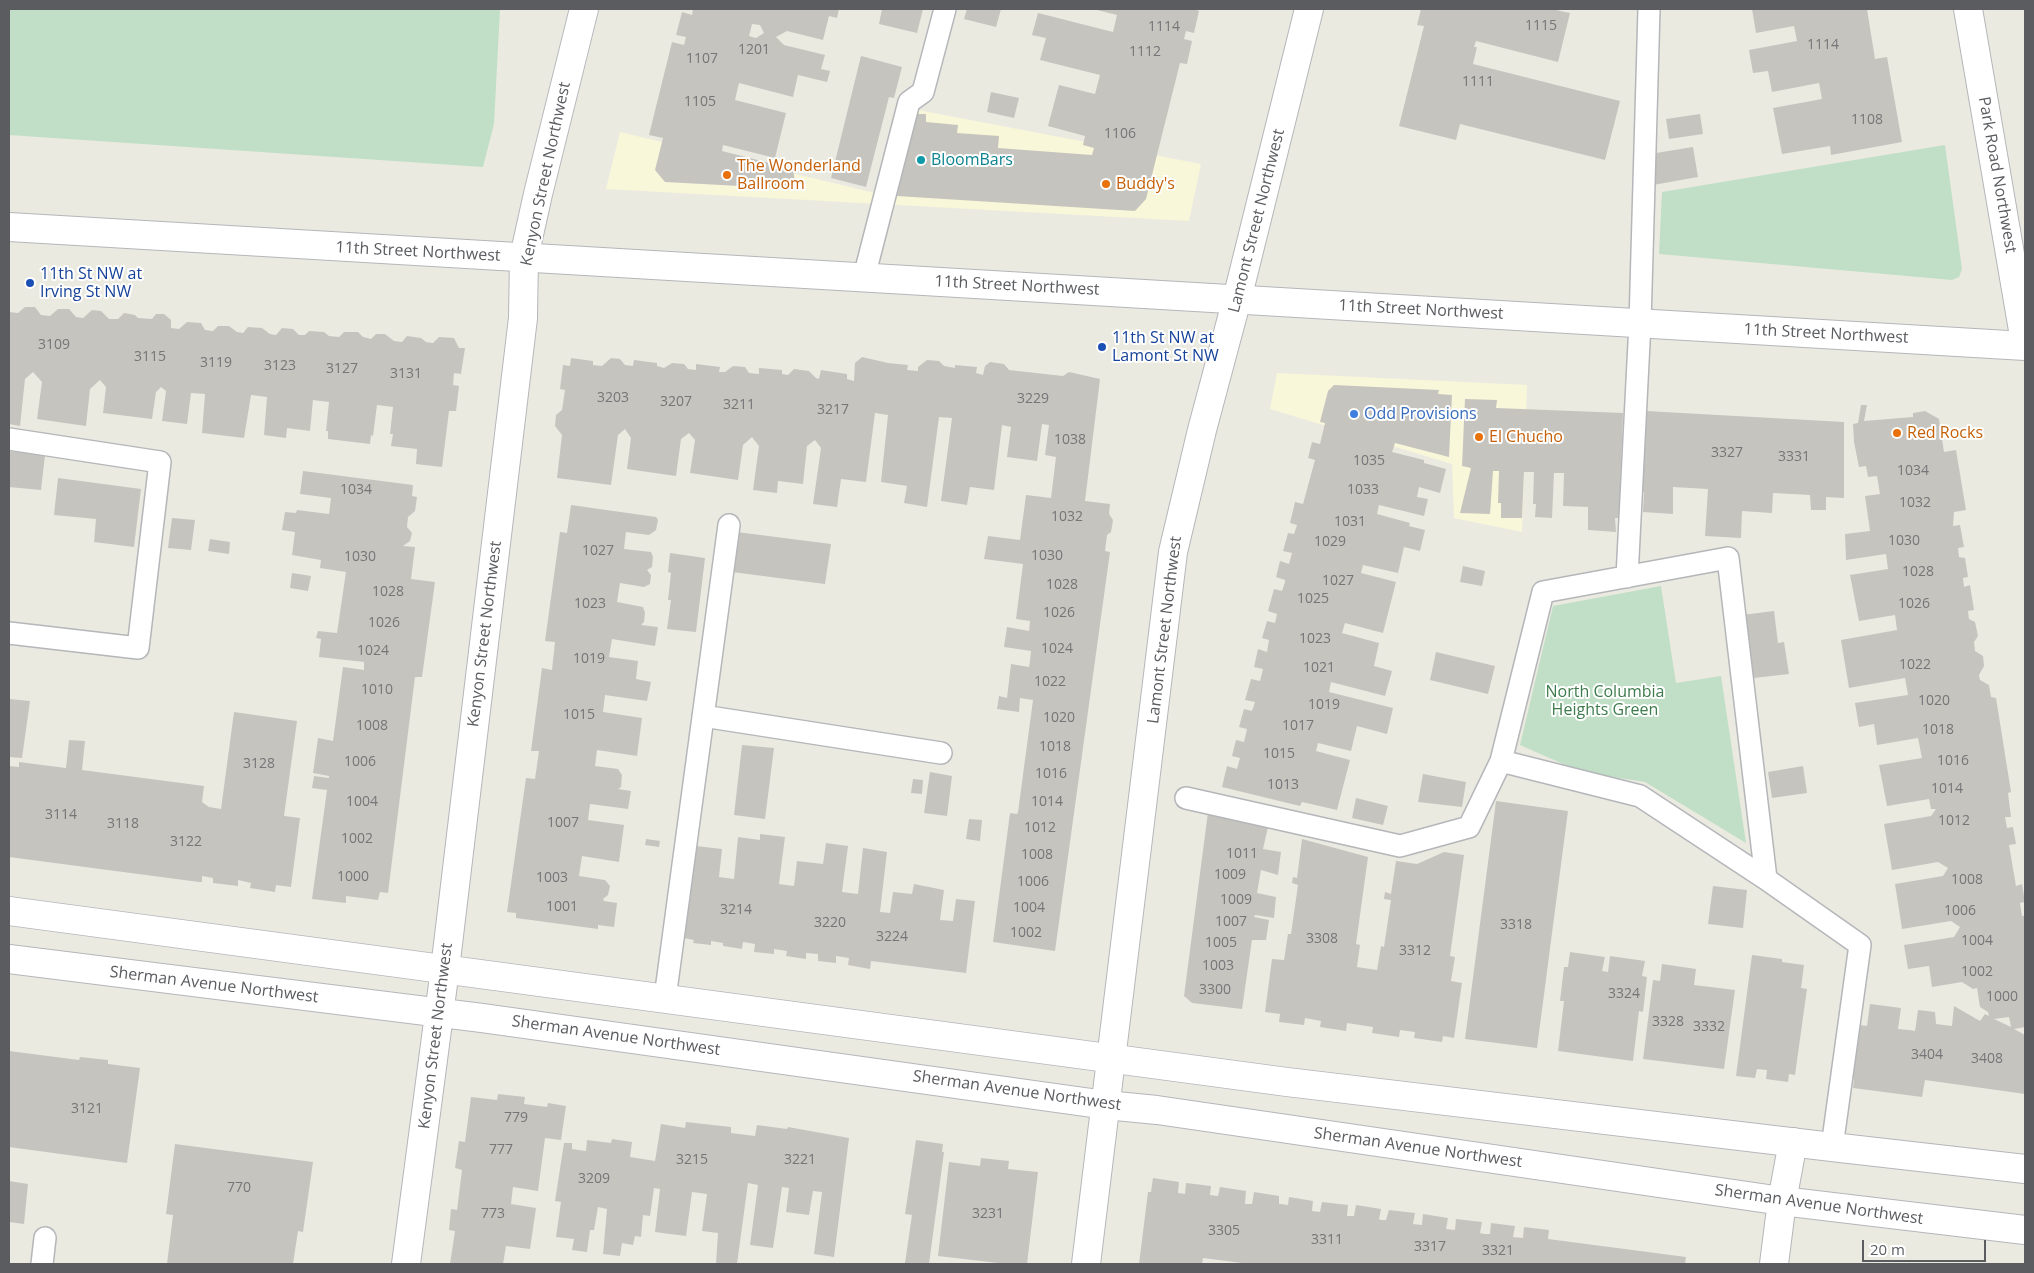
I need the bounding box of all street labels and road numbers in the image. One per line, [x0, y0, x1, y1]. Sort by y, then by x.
street label: Kenyon Street Northwest [517, 80, 575, 268]
street label: Park Road Northwest [1974, 95, 2020, 255]
street label: Lamont Street Northwest [1225, 127, 1289, 315]
street label: 11th Street Northwest [335, 238, 501, 266]
street label: 11th Street Northwest [934, 272, 1100, 300]
street label: 11th Street Northwest [1338, 296, 1504, 324]
street label: 11th Street Northwest [1743, 320, 1909, 348]
street label: Lamont Street Northwest [1144, 535, 1186, 725]
street label: Kenyon Street Northwest [464, 540, 506, 728]
street label: Kenyon Street Northwest [415, 942, 457, 1130]
street label: Sherman Avenue Northwest [109, 963, 319, 1007]
street label: Sherman Avenue Northwest [511, 1012, 721, 1060]
street label: Sherman Avenue Northwest [912, 1067, 1122, 1115]
street label: Sherman Avenue Northwest [1313, 1124, 1523, 1172]
street label: Sherman Avenue Northwest [1714, 1181, 1924, 1229]

